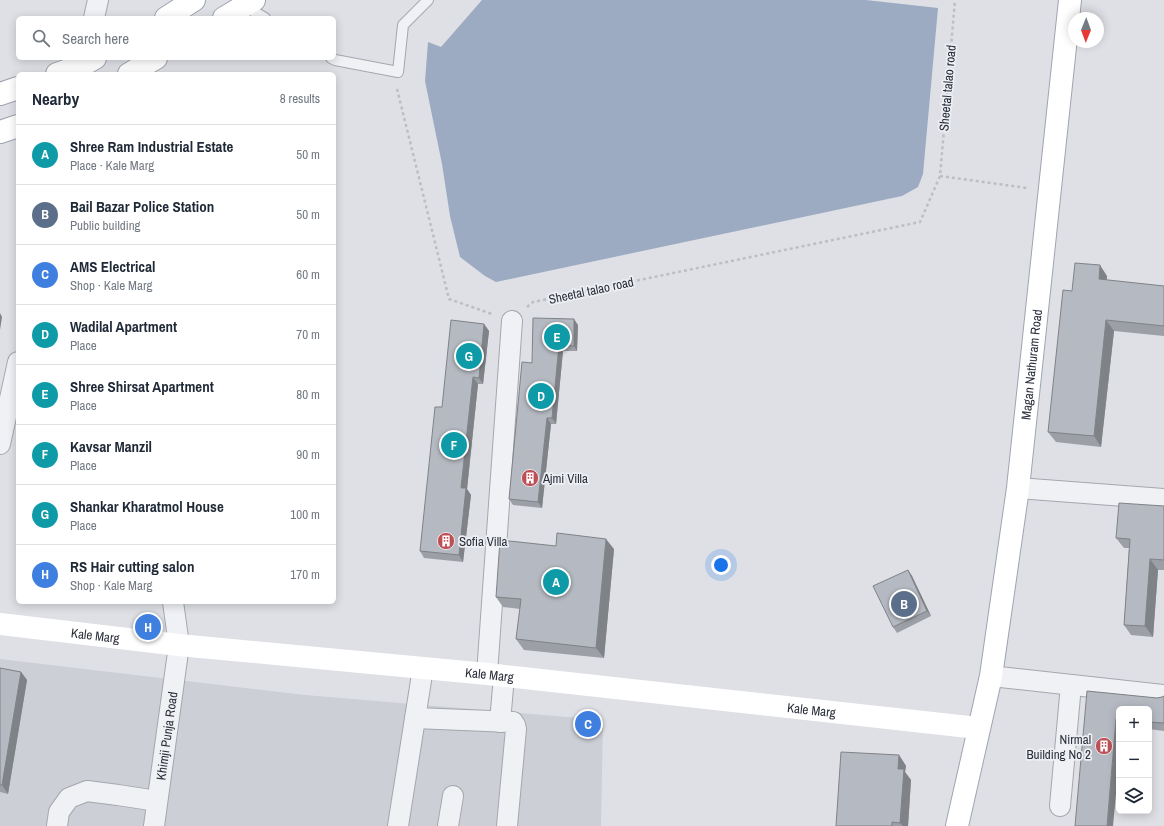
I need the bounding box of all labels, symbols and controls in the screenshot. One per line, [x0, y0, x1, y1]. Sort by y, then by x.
north arrow [1068, 12, 1104, 48]
search box [16, 16, 336, 60]
icon: search [30, 27, 52, 49]
text: Search here [62, 28, 129, 49]
street label: Sheetal talao road [935, 44, 960, 132]
text: Nearby [32, 87, 79, 110]
text: 8 results [280, 90, 320, 107]
text: Shree Ram Industrial Estate [70, 136, 233, 157]
text: A [41, 146, 49, 163]
text: 50 m [296, 146, 320, 163]
text: Place · Kale Marg [70, 157, 154, 174]
text: Bail Bazar Police Station [70, 196, 214, 217]
text: B [41, 206, 49, 223]
text: 50 m [296, 206, 320, 223]
text: Public building [70, 217, 141, 234]
text: AMS Electrical [70, 256, 155, 277]
text: C [41, 266, 49, 283]
text: 60 m [296, 266, 320, 283]
street label: Sheetal talao road [547, 273, 635, 308]
text: Shop · Kale Marg [70, 277, 152, 294]
street label: Magan Nathuram Road [1017, 308, 1046, 421]
text: Wadilal Apartment [70, 316, 177, 337]
pin: E [544, 322, 570, 352]
text: D [41, 326, 49, 343]
text: 70 m [296, 326, 320, 343]
text: Place [70, 337, 97, 354]
pin: G [456, 341, 482, 371]
text: Shree Shirsat Apartment [70, 376, 214, 397]
pin: D [528, 381, 554, 411]
text: E [41, 386, 49, 403]
text: 80 m [296, 386, 320, 403]
text: Place [70, 397, 97, 414]
pin: F [441, 430, 467, 460]
text: Kavsar Manzil [70, 436, 152, 457]
text: F [42, 446, 48, 463]
text: 90 m [296, 446, 320, 463]
text: Place [70, 457, 97, 474]
building icon: Ajmi Villa [520, 468, 540, 488]
place label: Ajmi Villa [542, 470, 588, 487]
text: Shankar Kharatmol House [70, 496, 224, 517]
text: G [41, 506, 49, 523]
text: 100 m [290, 506, 320, 523]
text: Place [70, 517, 97, 534]
building icon: Sofia Villa [436, 531, 456, 551]
place label: Sofia Villa [459, 533, 507, 550]
your location [711, 555, 731, 575]
text: RS Hair cutting salon [70, 556, 194, 577]
text: H [41, 566, 49, 583]
text: 170 m [290, 566, 320, 583]
pin: A [543, 567, 569, 597]
text: Shop · Kale Marg [70, 577, 152, 594]
pin: B [891, 589, 917, 619]
pin: H [135, 612, 161, 642]
street label: Kale Marg [70, 624, 121, 647]
street label: Kale Marg [464, 664, 515, 686]
street label: Khimji Punja Road [152, 691, 181, 781]
street label: Kale Marg [786, 699, 837, 721]
map controls [1116, 706, 1152, 814]
button: + [1116, 706, 1152, 742]
pin: C [575, 709, 601, 739]
place label: Nirmal Building No 2 [1026, 731, 1091, 763]
building icon: Nirmal Building No 2 [1094, 736, 1114, 756]
button: − [1116, 742, 1152, 778]
button: layers [1116, 778, 1152, 814]

